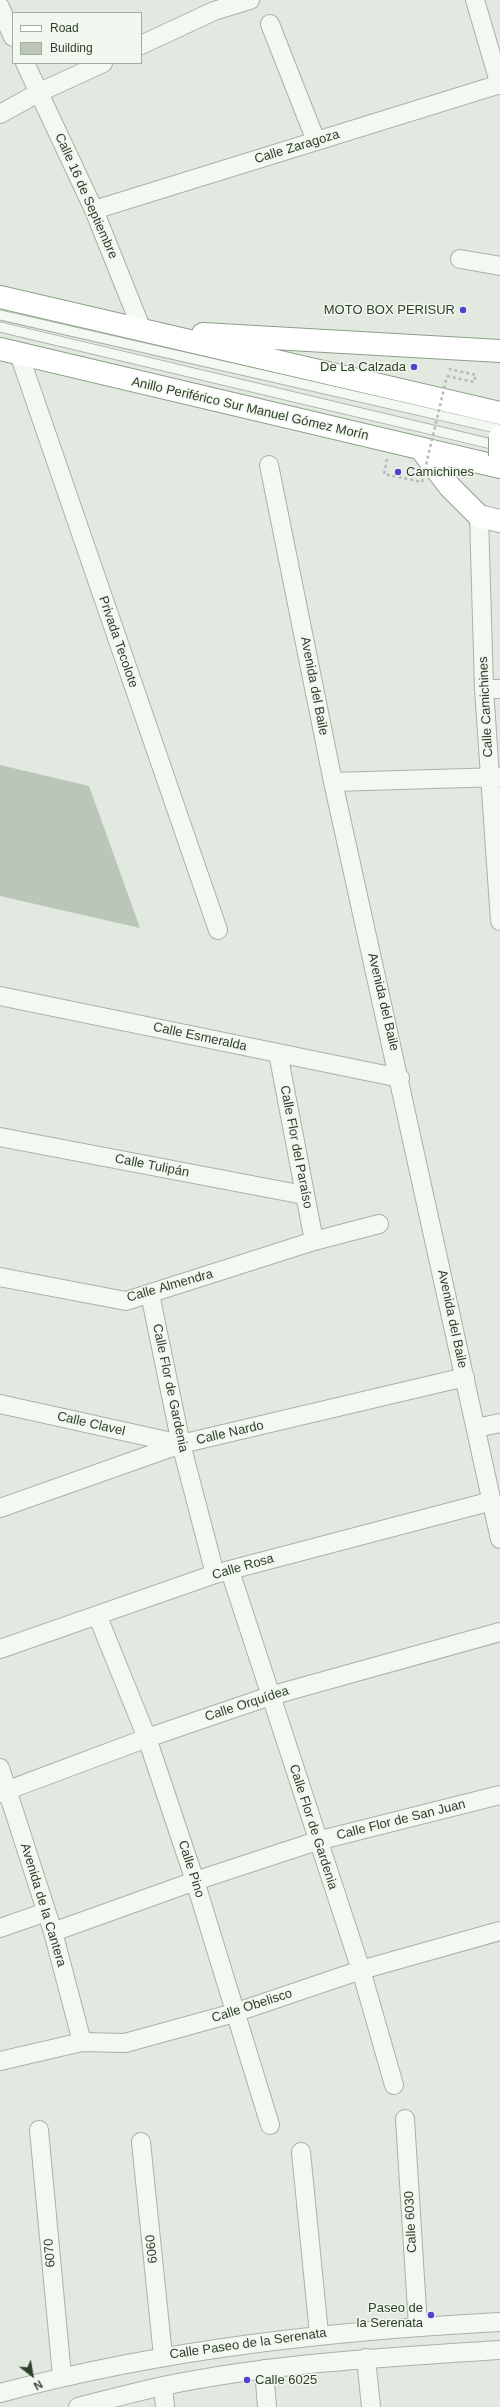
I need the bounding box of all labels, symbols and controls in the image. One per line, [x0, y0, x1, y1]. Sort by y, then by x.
legend [12, 12, 142, 64]
text: Road [50, 21, 79, 35]
text: Building [50, 41, 93, 55]
street label: Calle Zaragoza [253, 127, 341, 167]
street label: Calle 16 de Septiembre [51, 131, 121, 261]
place label: MOTO BOX PERISUR [324, 302, 455, 318]
marker: MOTO BOX PERISUR [458, 305, 468, 315]
place label: De La Calzada [320, 359, 406, 375]
marker: De La Calzada [409, 362, 419, 372]
street label: Anillo Periférico Sur Manuel Gómez Morín [130, 374, 370, 444]
place label: Camichines [406, 464, 474, 480]
marker: Camichines [393, 467, 403, 477]
street label: Privada Tecolote [95, 594, 141, 690]
street label: Avenida del Baile [297, 635, 331, 737]
street label: Calle Camichines [476, 656, 496, 758]
street label: Avenida del Baile [364, 951, 402, 1053]
street label: Calle Esmeralda [152, 1019, 248, 1055]
street label: Calle Flor del Paraíso [276, 1084, 316, 1210]
street label: Calle Tulipán [114, 1151, 190, 1181]
street label: Calle Almendra [125, 1266, 215, 1306]
street label: Avenida del Baile [434, 1268, 470, 1370]
street label: Calle Flor de Gardenia [149, 1322, 191, 1454]
street label: Calle Clavel [55, 1409, 127, 1439]
street label: Calle Nardo [195, 1418, 265, 1448]
street label: Calle Rosa [210, 1551, 276, 1583]
street label: Calle Orquídea [203, 1683, 291, 1725]
street label: Calle Flor de Gardenia [285, 1762, 341, 1892]
street label: Calle Flor de San Juan [335, 1796, 467, 1844]
street label: Calle Pino [174, 1838, 208, 1900]
street label: Avenida de la Cantera [17, 1841, 69, 1969]
street label: Calle Obelisco [210, 1986, 294, 2026]
street label: Calle 6030 [402, 2191, 420, 2253]
street label: 6060 [143, 2234, 161, 2264]
street label: 6070 [41, 2238, 59, 2268]
place label: Paseo de la Serenata [357, 2300, 423, 2331]
marker: Paseo de la Serenata [426, 2310, 436, 2320]
street label: Calle Paseo de la Serenata [169, 2325, 327, 2363]
north arrow [12, 2355, 52, 2395]
place label: Calle 6025 [255, 2372, 317, 2388]
marker: Calle 6025 [242, 2375, 252, 2385]
text: N [32, 2378, 45, 2392]

